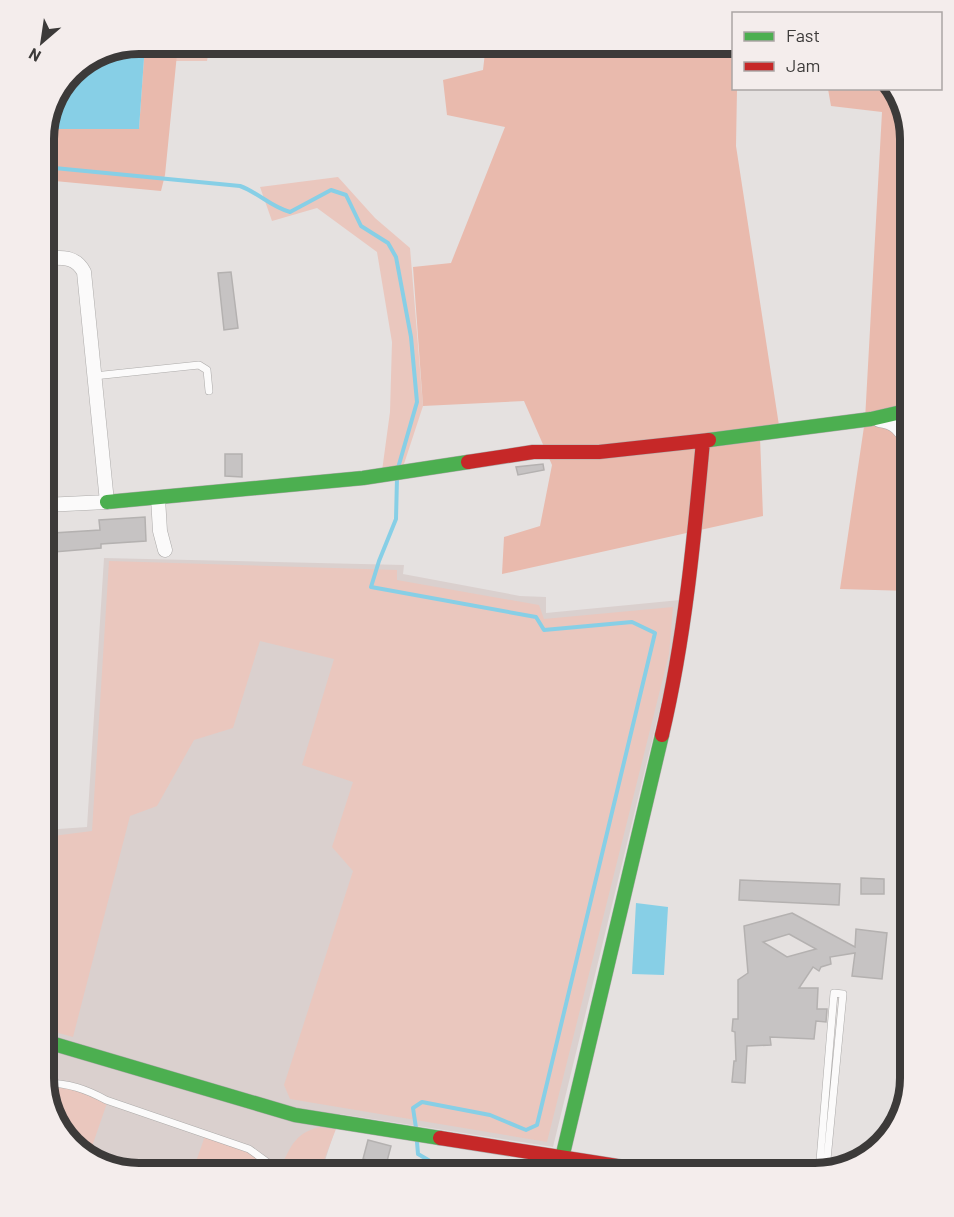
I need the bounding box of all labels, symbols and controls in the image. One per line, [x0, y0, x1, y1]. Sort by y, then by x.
north arrow [12, 12, 72, 72]
legend [732, 12, 942, 90]
text: Fast [786, 24, 820, 46]
text: N [25, 45, 44, 66]
text: Jam [786, 54, 820, 76]

